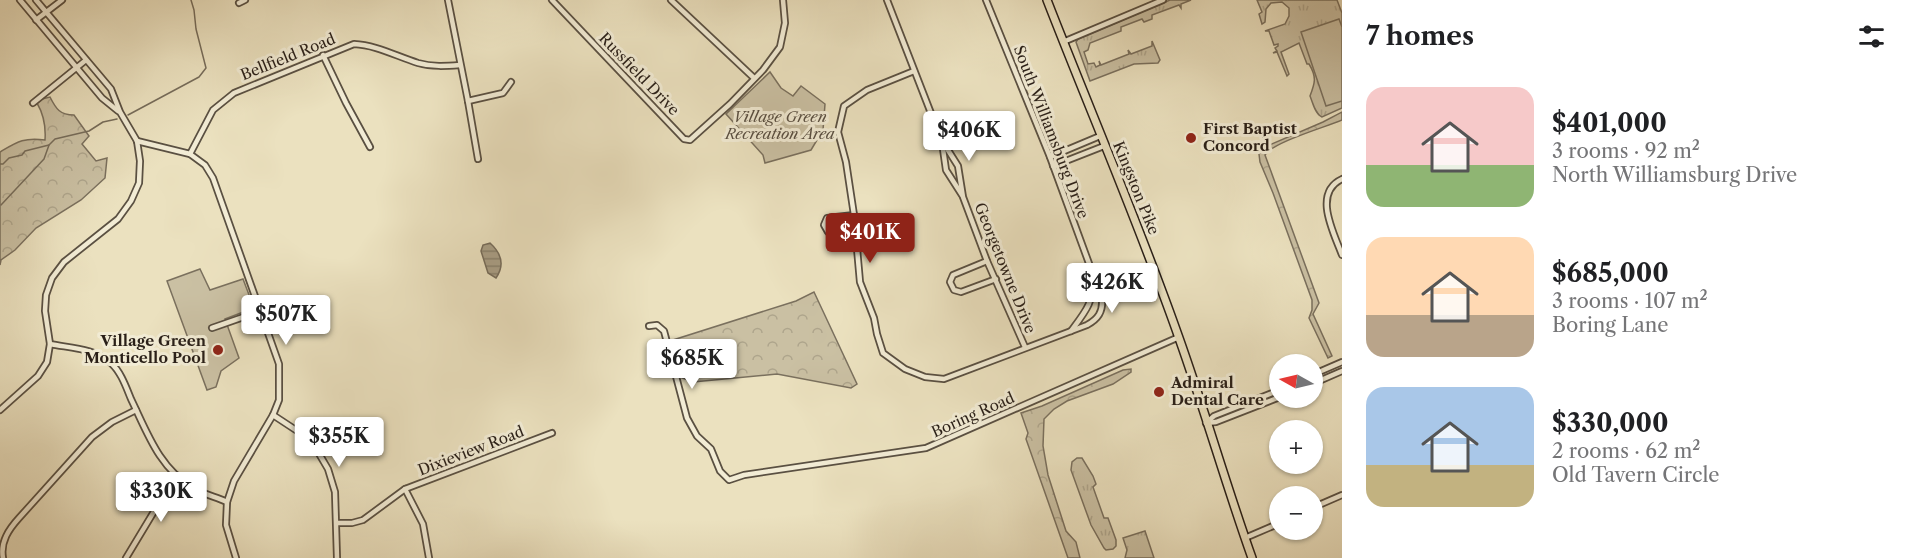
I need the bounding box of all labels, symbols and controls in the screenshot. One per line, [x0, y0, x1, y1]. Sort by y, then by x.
text: 7 homes [1366, 20, 1474, 52]
icon: filters [1855, 20, 1888, 53]
street label: Russfield Drive [595, 28, 684, 119]
street label: Bellfield Road [238, 29, 338, 84]
street label: South Williamsburg Drive [1010, 43, 1093, 221]
park label: Village Green Recreation Area [724, 107, 835, 143]
text: $401,000 [1552, 107, 1667, 139]
pin: $406K [927, 111, 1011, 162]
icon: home [1414, 111, 1486, 183]
text: $406K [937, 118, 1001, 142]
place label: First Baptist Concord [1203, 119, 1297, 155]
marker: First Baptist Concord [1184, 131, 1198, 145]
street label: Kingston Pike [1109, 138, 1164, 237]
text: 3 rooms · 92 m² [1552, 139, 1700, 163]
text: North Williamsburg Drive [1552, 163, 1797, 187]
street label: Georgetowne Drive [971, 200, 1040, 336]
pin: $401K [828, 213, 912, 264]
text: $401K [840, 220, 900, 244]
text: $685,000 [1552, 257, 1669, 289]
icon: home [1414, 261, 1486, 333]
pin: $426K [1070, 263, 1154, 314]
text: $426K [1081, 270, 1143, 294]
text: 3 rooms · 107 m² [1552, 289, 1708, 313]
pin: $507K [244, 295, 328, 346]
text: $507K [255, 302, 317, 326]
text: Boring Lane [1552, 313, 1669, 337]
place label: Village Green Monticello Pool [84, 331, 207, 367]
pin: $685K [650, 339, 734, 390]
marker: Village Green Monticello Pool [211, 343, 225, 357]
text: $685K [661, 346, 723, 370]
north arrow [1269, 354, 1323, 408]
map controls [1269, 354, 1323, 540]
place label: Admiral Dental Care [1170, 373, 1264, 409]
marker: Admiral Dental Care [1152, 385, 1166, 399]
street label: Boring Road [928, 388, 1017, 441]
text: $330,000 [1552, 407, 1669, 439]
icon: home [1414, 411, 1486, 483]
pin: $355K [297, 417, 381, 468]
button: + [1269, 420, 1323, 474]
street label: Dixieview Road [415, 422, 527, 479]
text: $355K [309, 424, 369, 448]
text: 2 rooms · 62 m² [1552, 439, 1700, 463]
text: Old Tavern Circle [1552, 463, 1720, 487]
pin: $330K [119, 472, 203, 523]
text: $330K [130, 479, 192, 503]
button: − [1269, 486, 1323, 540]

